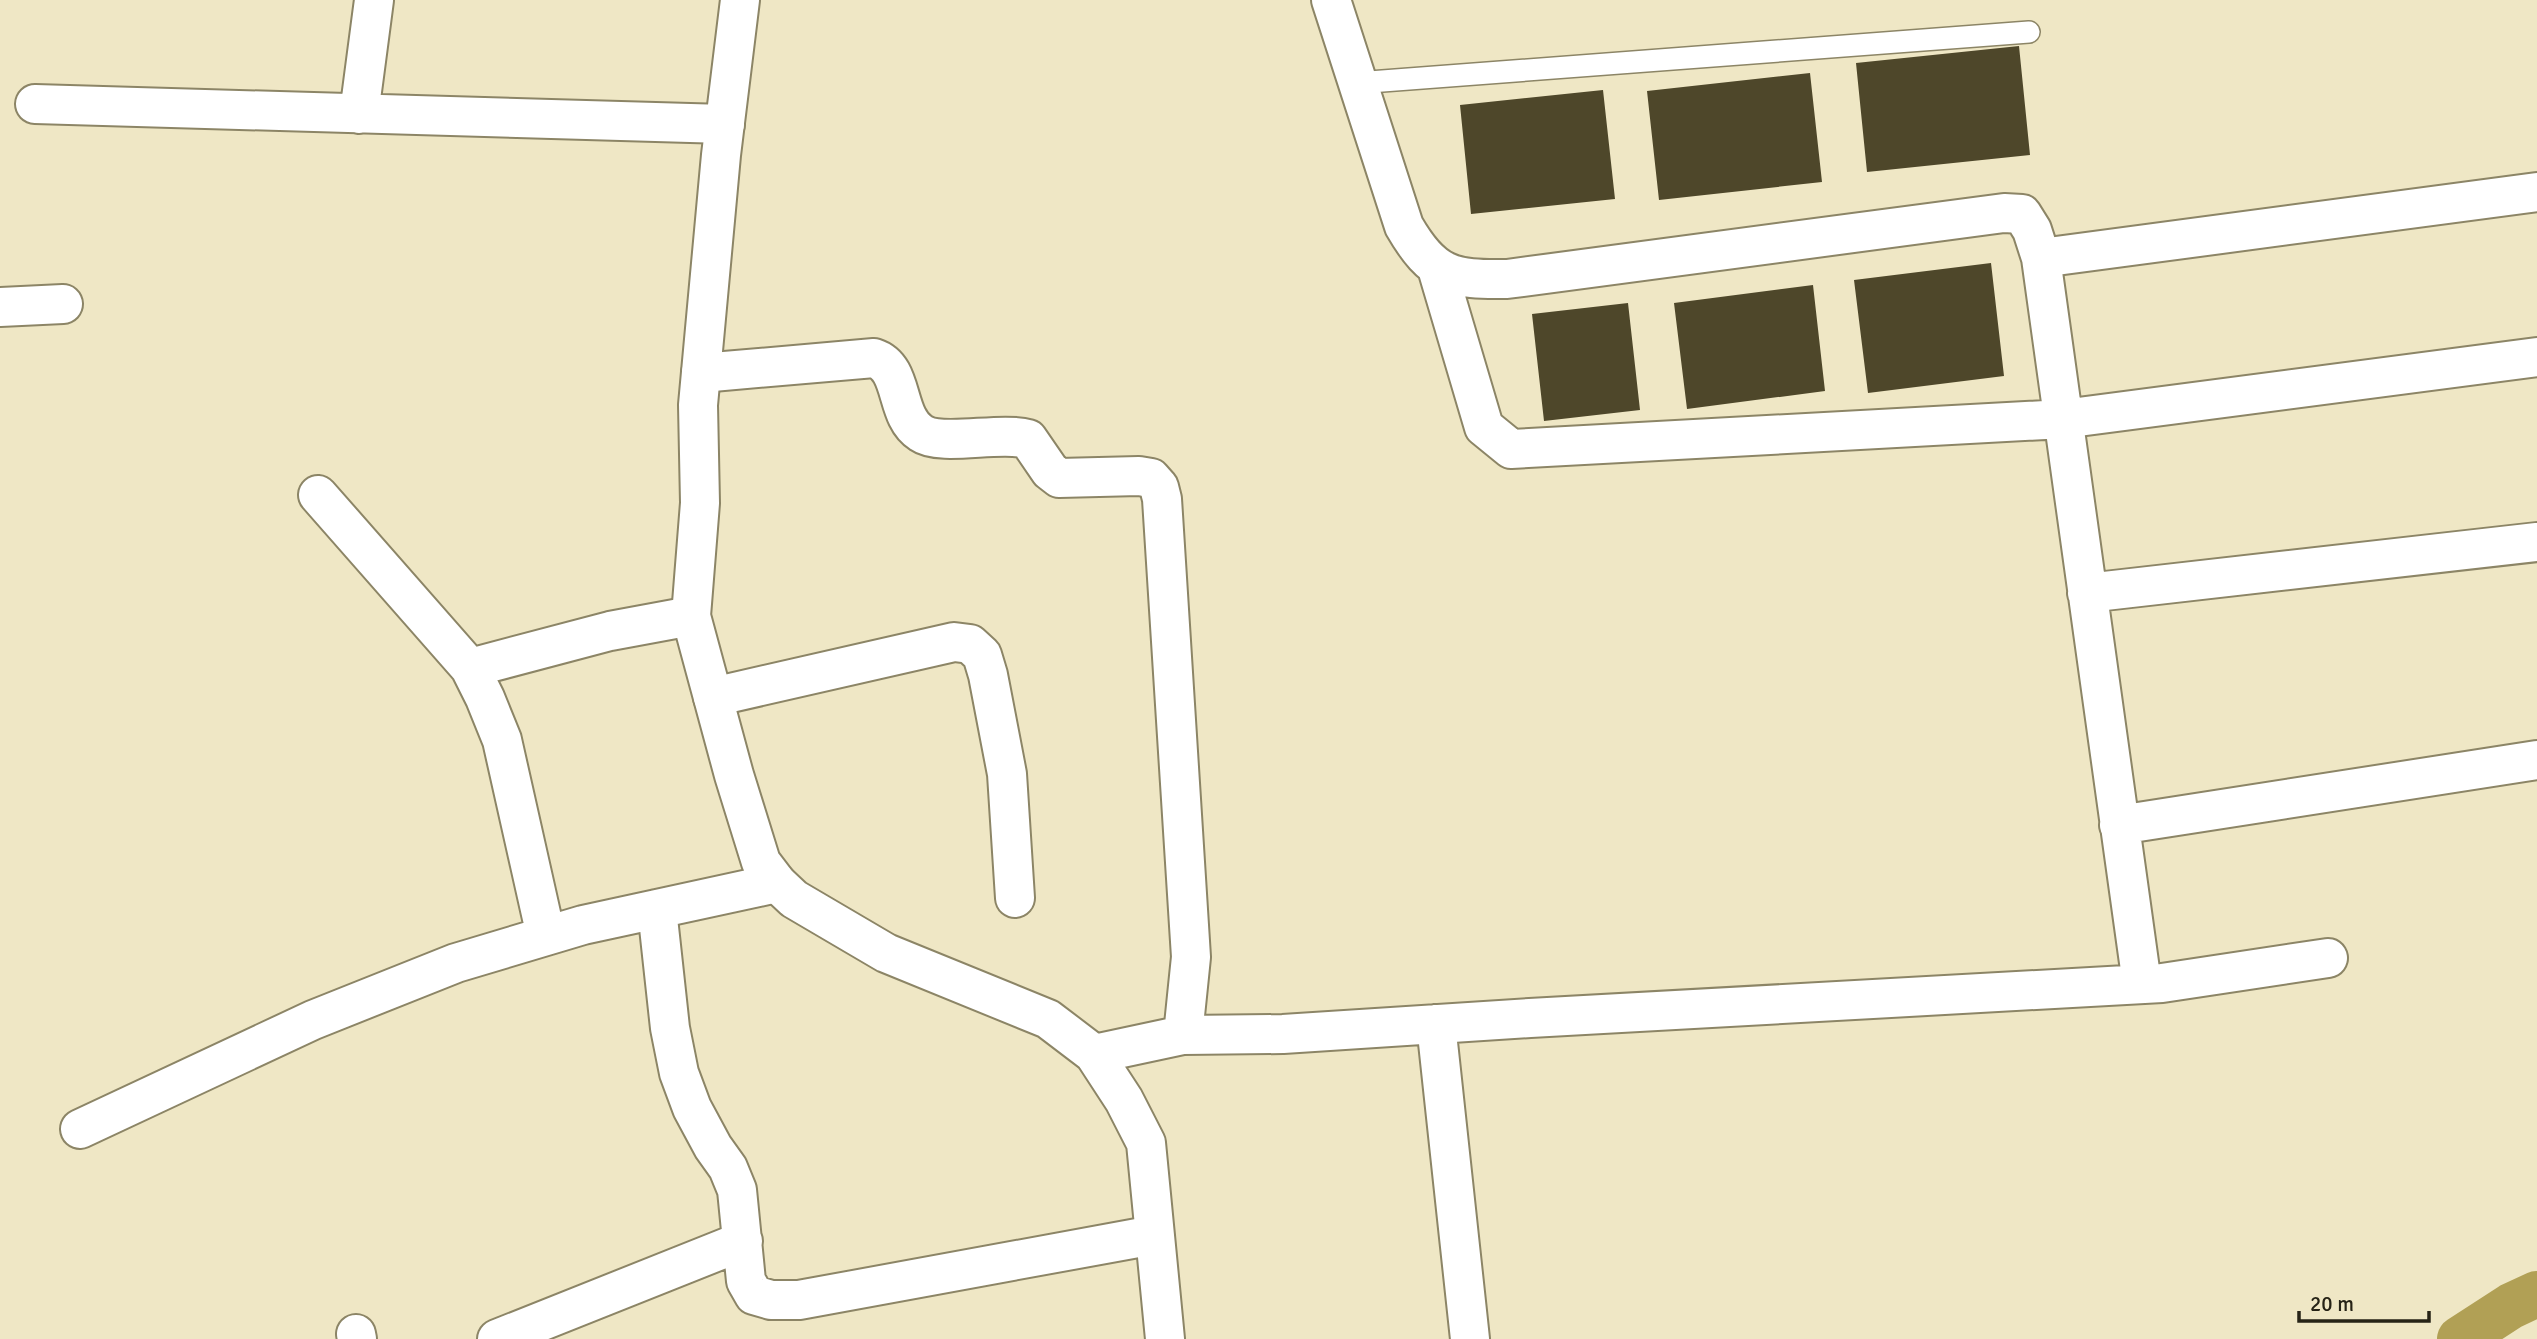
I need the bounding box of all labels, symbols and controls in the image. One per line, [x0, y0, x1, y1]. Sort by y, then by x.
scale bar [2299, 1280, 2428, 1324]
text: 20 m [2310, 1291, 2354, 1317]

